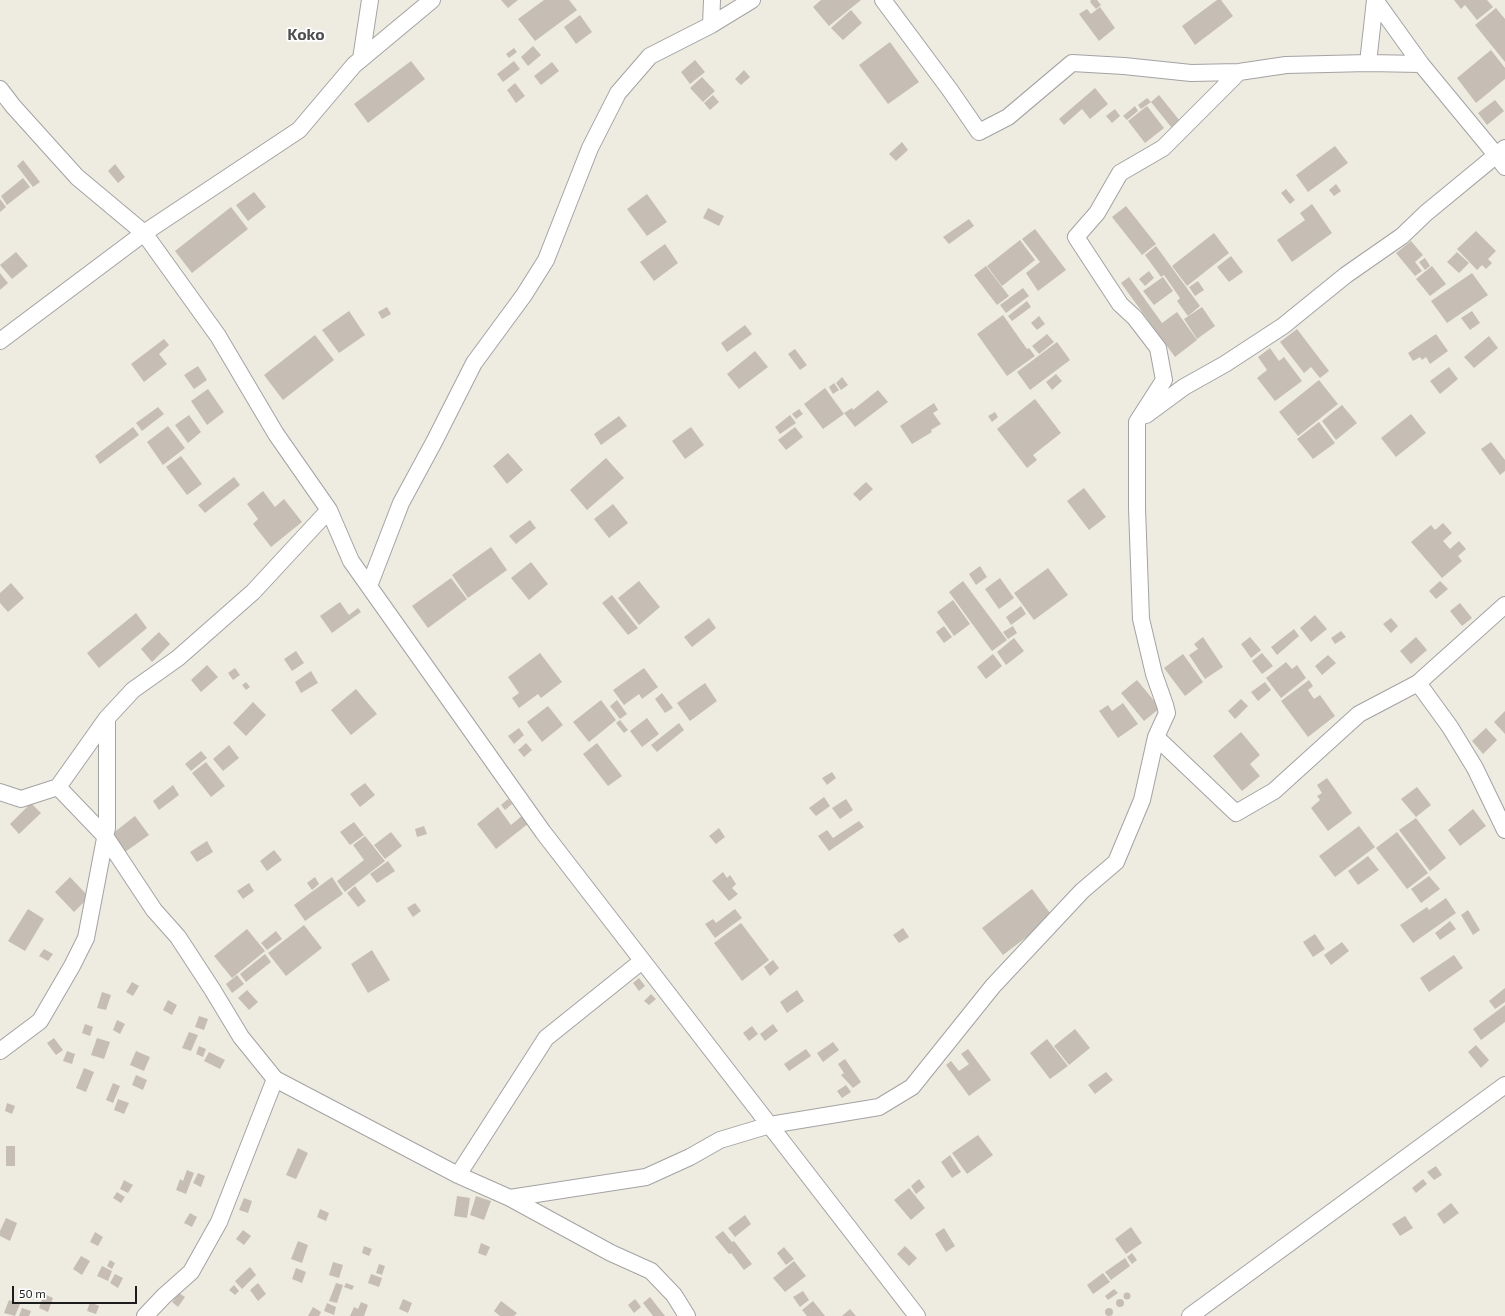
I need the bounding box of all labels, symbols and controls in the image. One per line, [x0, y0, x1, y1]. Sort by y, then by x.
district label: Koko [287, 25, 325, 45]
scale bar [14, 1278, 139, 1304]
text: 50 m [19, 1286, 46, 1300]

